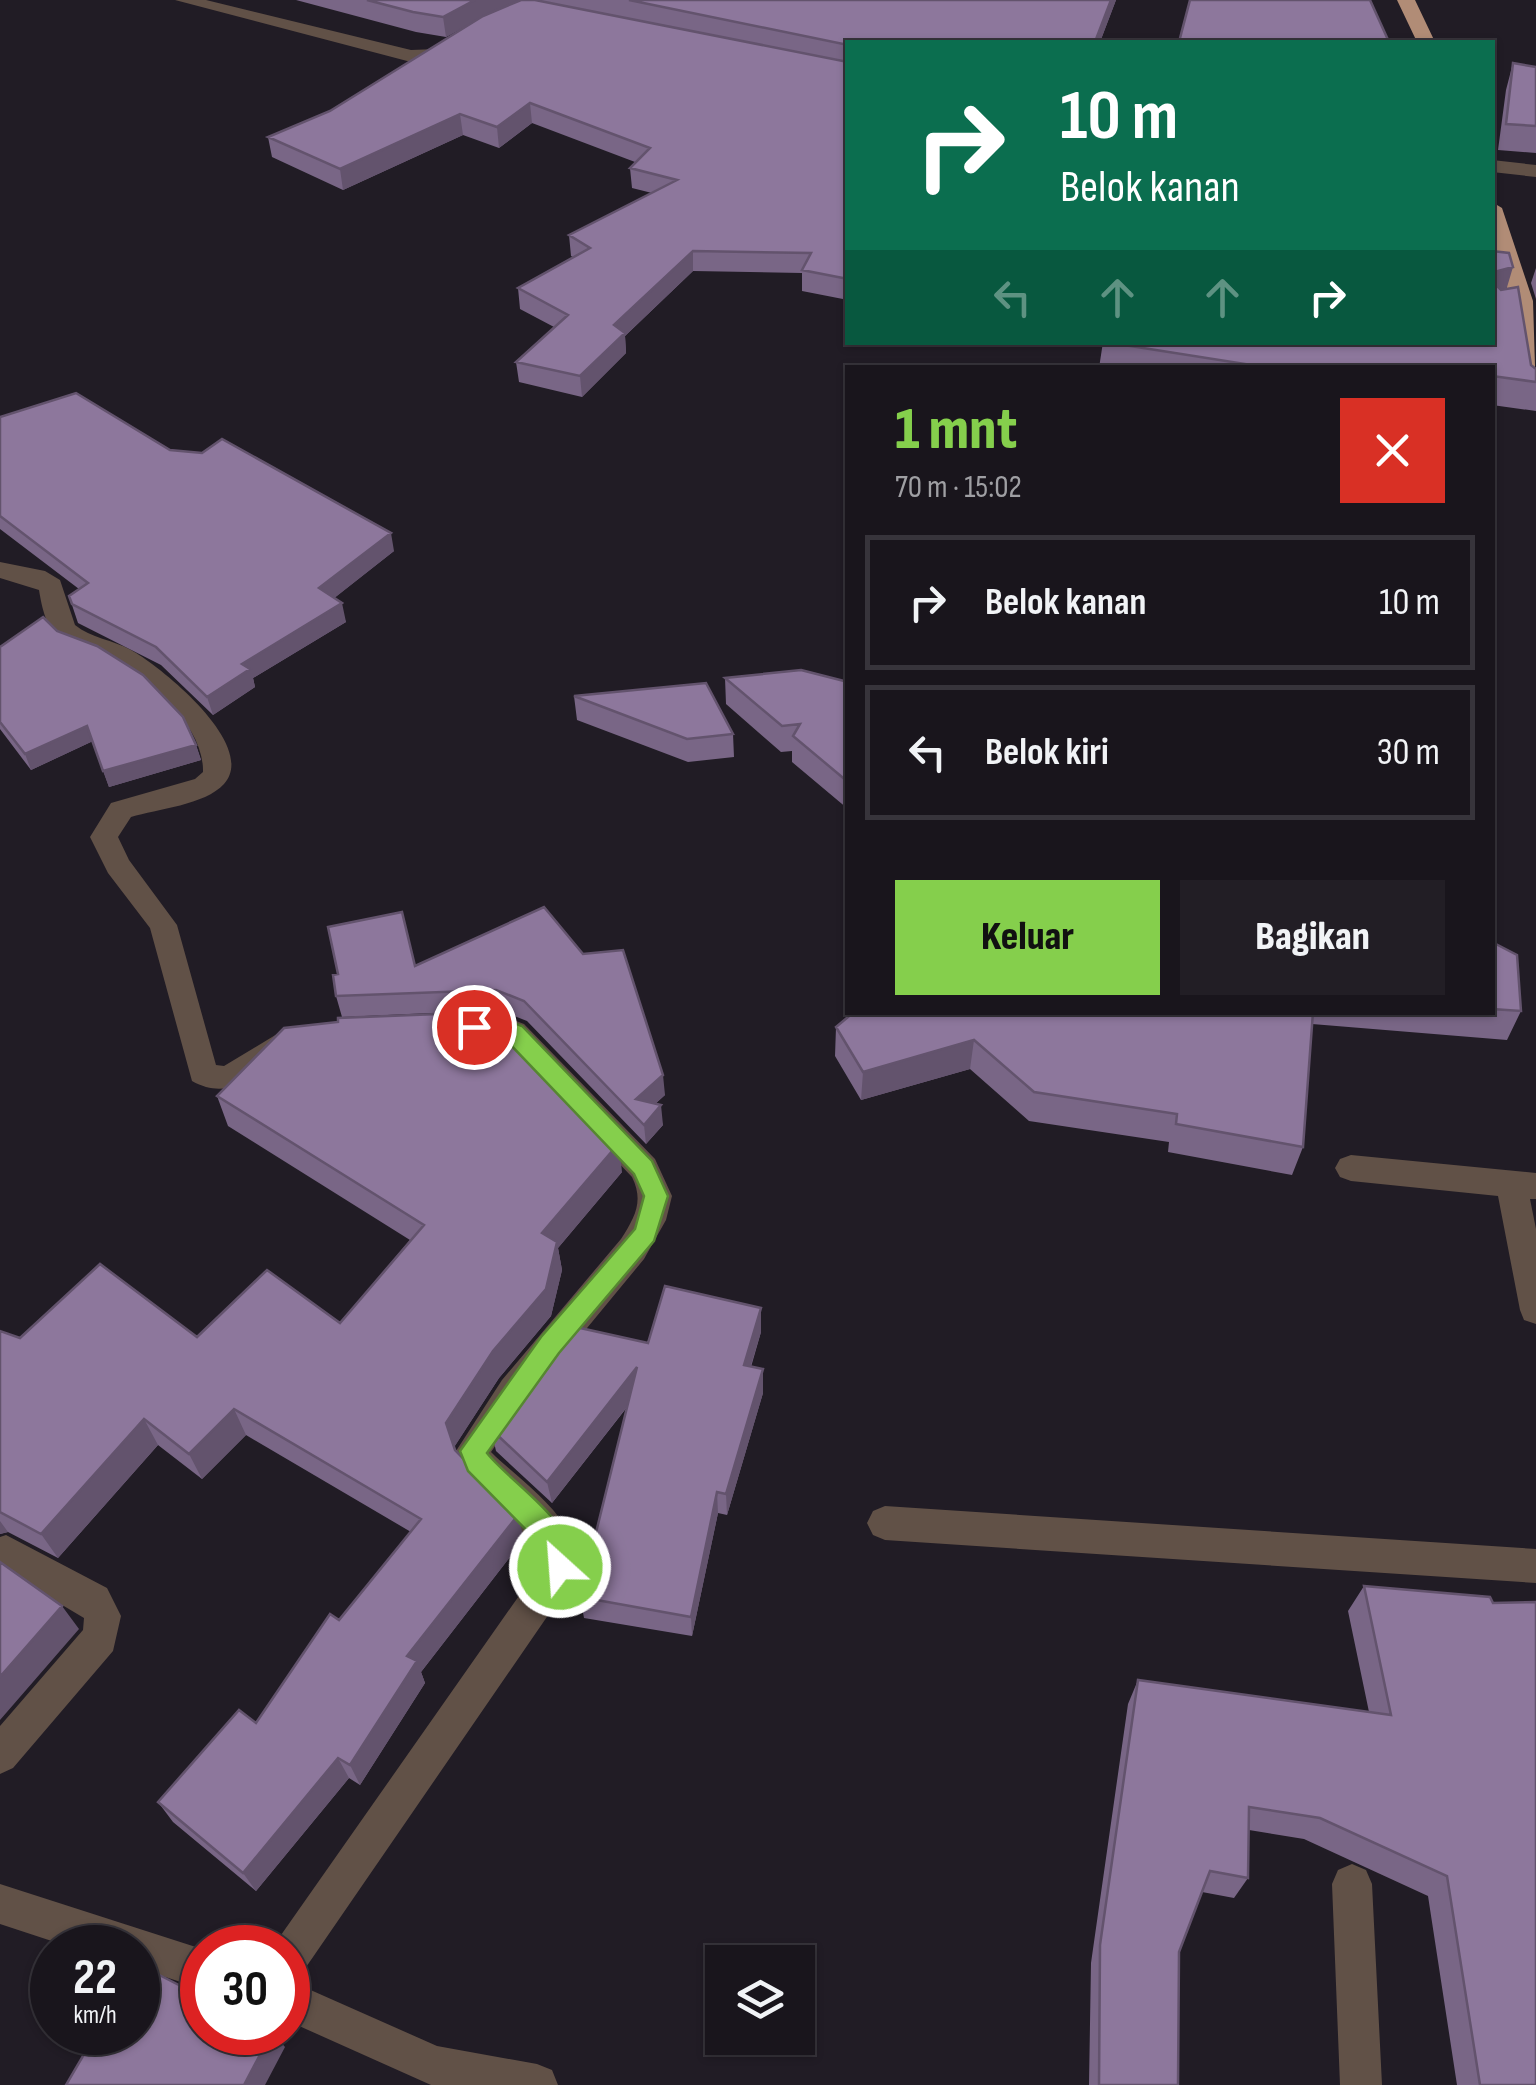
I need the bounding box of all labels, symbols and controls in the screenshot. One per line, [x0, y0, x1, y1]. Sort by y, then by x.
text: 10 m [1060, 75, 1178, 159]
icon: right [895, 80, 1025, 210]
text: Belok kanan [1060, 160, 1240, 215]
icon: left [985, 270, 1040, 325]
icon: ahead [1090, 270, 1145, 325]
icon: ahead [1195, 270, 1250, 325]
icon: right [1300, 270, 1355, 325]
text: 1 mnt [895, 394, 1017, 466]
button: close [1340, 398, 1445, 503]
text: 70 m · 15:02 [895, 468, 1022, 507]
icon: right [900, 575, 955, 630]
text: Belok kanan [985, 580, 1146, 625]
text: 10 m [1379, 580, 1440, 625]
icon: left [900, 725, 955, 780]
text: Belok kiri [985, 730, 1109, 775]
text: 30 m [1377, 730, 1440, 775]
button: Keluar [895, 880, 1160, 995]
button: Bagikan [1180, 880, 1445, 995]
pin [432, 985, 517, 1070]
icon: arrive [447, 1000, 502, 1055]
position arrow [508, 1515, 612, 1619]
speed limit sign: 30 [180, 1925, 310, 2055]
map controls [705, 1945, 815, 2055]
button: layers [705, 1945, 815, 2055]
text: 22 [73, 1948, 117, 2008]
text: km/h [73, 2000, 117, 2031]

